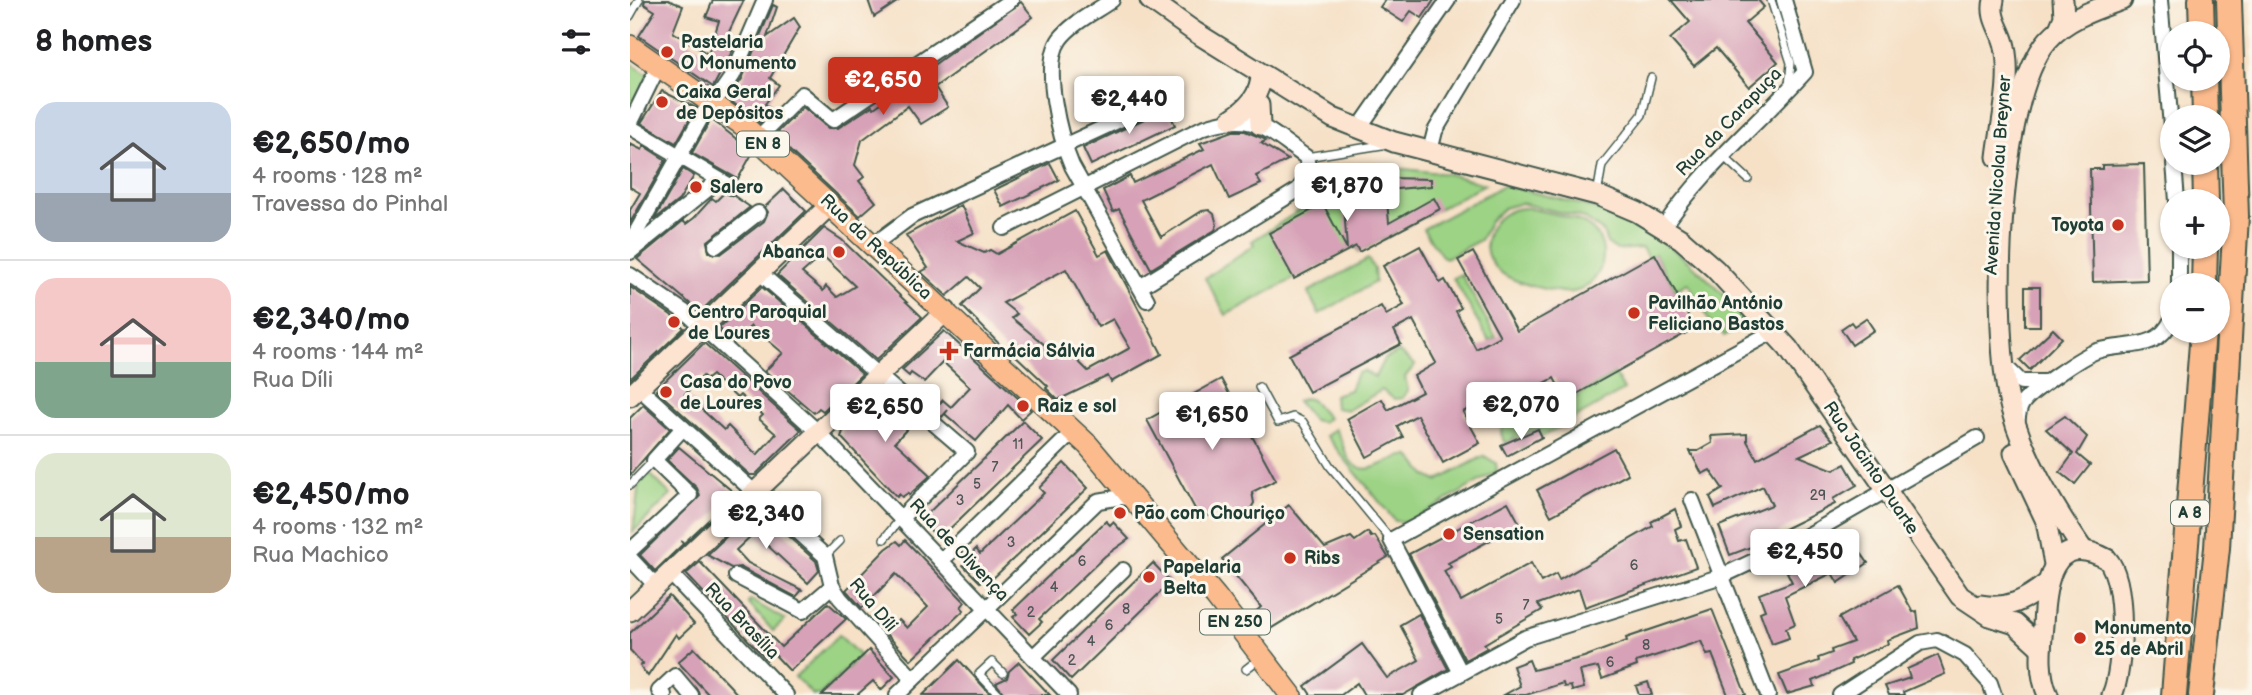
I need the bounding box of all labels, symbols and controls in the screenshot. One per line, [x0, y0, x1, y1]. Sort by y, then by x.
map controls [2160, 21, 2230, 343]
button: locate [2160, 21, 2230, 91]
icon: filters [557, 23, 595, 61]
text: 8 homes [35, 24, 152, 60]
place label: Pastelaria O Monumento [681, 32, 797, 74]
marker: Pastelaria O Monumento [659, 44, 675, 60]
pin: €2,650 [826, 58, 940, 117]
street label: Rua da Carapuça [1672, 63, 1786, 181]
text: €2,650 [844, 66, 922, 94]
street label: Avenida Nicolau Breyner [1981, 74, 2015, 276]
pin: €2,440 [1072, 76, 1186, 136]
place label: Caixa Geral de Depósitos [676, 82, 783, 124]
text: €2,440 [1090, 85, 1168, 113]
marker: Caixa Geral de Depósitos [654, 94, 670, 110]
button: layers [2160, 105, 2230, 175]
text: €2,650/mo [252, 126, 410, 162]
icon: home [91, 130, 175, 214]
road number: EN 8 [737, 132, 789, 156]
text: 4 rooms · 128 m² [252, 162, 423, 190]
pin: €1,870 [1290, 164, 1404, 223]
text: €1,870 [1311, 172, 1383, 200]
place label: Salero [710, 177, 763, 198]
marker: Salero [688, 179, 704, 195]
button: + [2160, 189, 2230, 259]
text: Travessa do Pinhal [252, 190, 448, 218]
street label: Rua da República [816, 190, 936, 304]
place label: Toyota [2051, 215, 2104, 236]
marker: Toyota [2110, 217, 2126, 233]
place label: Abanca [762, 242, 825, 263]
marker: Abanca [831, 244, 847, 260]
button: − [2160, 273, 2230, 343]
place label: Pavilhão António Feliciano Bastos [1648, 293, 1784, 335]
text: €2,340/mo [252, 302, 410, 338]
place label: Centro Paroquial de Loures [688, 302, 827, 344]
marker: Pavilhão António Feliciano Bastos [1626, 305, 1642, 321]
icon: home [91, 306, 175, 390]
marker: Centro Paroquial de Loures [666, 314, 682, 330]
text: 4 rooms · 144 m² [252, 338, 424, 366]
place label: Farmácia Sálvia [963, 341, 1095, 362]
marker: Farmácia Sálvia [941, 343, 957, 359]
text: Rua Díli [252, 366, 333, 394]
place label: Casa do Povo de Loures [680, 372, 792, 414]
pin: €2,070 [1464, 382, 1578, 442]
marker: Casa do Povo de Loures [658, 384, 674, 400]
pin: €2,650 [828, 384, 942, 444]
text: €2,070 [1482, 391, 1560, 419]
pin: €1,650 [1155, 392, 1269, 452]
text: €2,650 [846, 393, 924, 421]
place label: Raiz e sol [1037, 396, 1117, 417]
marker: Raiz e sol [1015, 398, 1031, 414]
street label: Rua Jacinto Duarte [1819, 398, 1923, 539]
text: €1,650 [1175, 401, 1249, 429]
house number: 11 [1013, 436, 1023, 453]
house number: 7 [992, 459, 999, 476]
house number: 5 [973, 476, 981, 493]
text: €2,450/mo [252, 477, 410, 513]
icon: home [91, 481, 175, 565]
house number: 29 [1810, 487, 1826, 504]
pin: €2,340 [709, 491, 823, 551]
house number: 3 [956, 492, 964, 509]
street label: Rua de Olivença [905, 494, 1013, 606]
text: €2,340 [727, 500, 805, 528]
road number: A 8 [2171, 500, 2209, 526]
place label: Pão com Chouriço [1134, 503, 1285, 524]
marker: Pão com Chouriço [1112, 505, 1128, 521]
text: 4 rooms · 132 m² [252, 513, 423, 541]
place label: Sensation [1463, 524, 1544, 545]
marker: Sensation [1441, 526, 1457, 542]
pin: €2,450 [1748, 530, 1862, 589]
house number: 3 [1007, 534, 1015, 551]
text: €2,450 [1766, 538, 1844, 566]
text: Rua Machico [252, 541, 389, 569]
place label: Ribs [1304, 548, 1340, 569]
marker: Ribs [1282, 550, 1298, 566]
house number: 6 [1078, 553, 1087, 570]
place label: Papelaria Belta [1163, 557, 1241, 599]
house number: 6 [1630, 557, 1639, 574]
marker: Papelaria Belta [1141, 569, 1157, 585]
street label: Rua Díli [845, 574, 901, 636]
street label: Rua Brasília [700, 578, 784, 664]
house number: 4 [1050, 579, 1059, 596]
house number: 7 [1523, 597, 1530, 614]
house number: 8 [1122, 601, 1130, 618]
house number: 2 [1027, 604, 1036, 621]
road number: EN 250 [1200, 610, 1270, 635]
house number: 5 [1495, 611, 1503, 628]
house number: 6 [1105, 617, 1114, 634]
place label: Monumento 25 de Abril [2094, 618, 2192, 660]
marker: Monumento 25 de Abril [2072, 630, 2088, 646]
house number: 4 [1087, 633, 1096, 650]
house number: 8 [1642, 637, 1650, 654]
house number: 2 [1068, 652, 1077, 669]
house number: 6 [1606, 654, 1615, 671]

